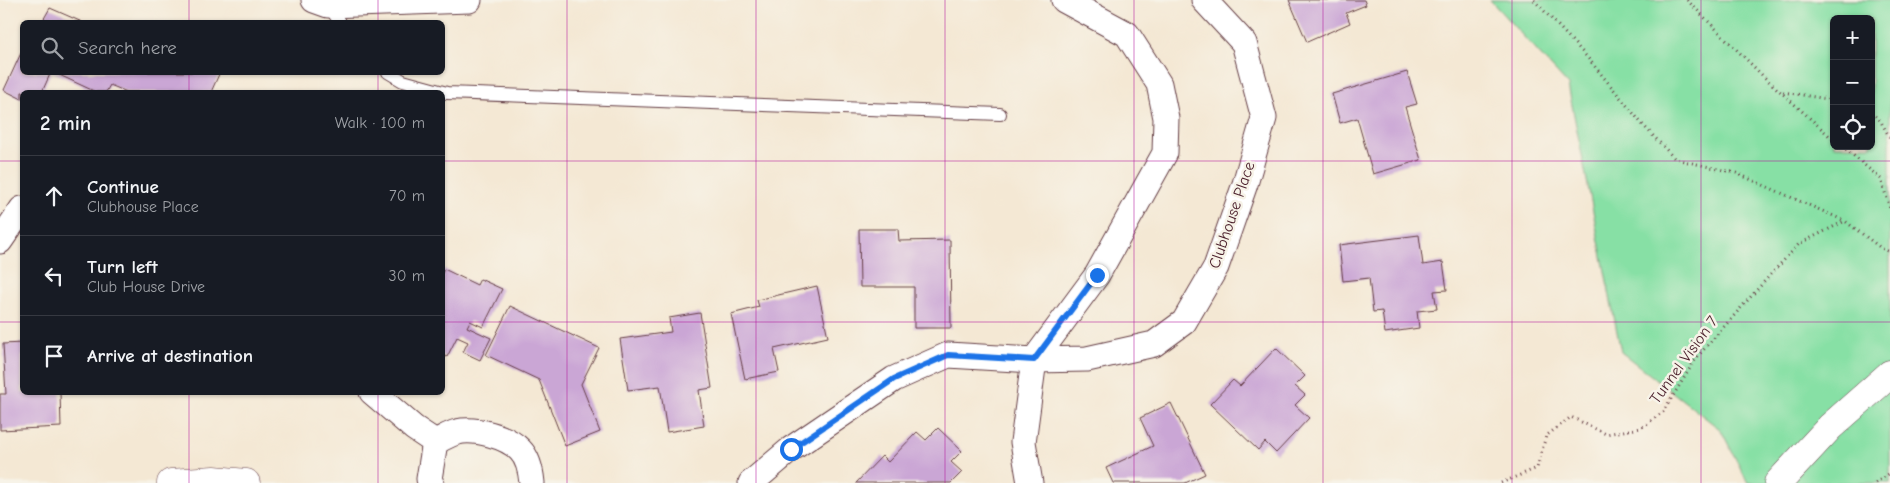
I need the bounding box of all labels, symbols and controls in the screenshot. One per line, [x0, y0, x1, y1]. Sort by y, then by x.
map controls [1830, 15, 1875, 150]
button: + [1830, 15, 1875, 60]
search box [20, 20, 445, 75]
icon: search [38, 34, 66, 62]
text: Search here [78, 37, 177, 59]
button: − [1830, 60, 1875, 105]
button: locate [1830, 105, 1875, 150]
text: 2 min [40, 111, 91, 135]
text: Walk · 100 m [335, 114, 425, 132]
street label: Clubhouse Place [1205, 159, 1259, 271]
text: Continue [87, 176, 159, 198]
icon: ahead [40, 182, 68, 210]
text: 70 m [389, 187, 425, 205]
text: Clubhouse Place [87, 198, 199, 216]
text: Turn left [87, 256, 158, 278]
icon: left [40, 262, 68, 290]
route end [1086, 264, 1109, 287]
text: 30 m [389, 267, 425, 285]
text: Club House Drive [87, 278, 205, 296]
street label: Tunnel Vision 7 [1646, 312, 1722, 407]
icon: arrive [40, 342, 68, 370]
text: Arrive at destination [87, 345, 253, 367]
route start [780, 438, 803, 461]

